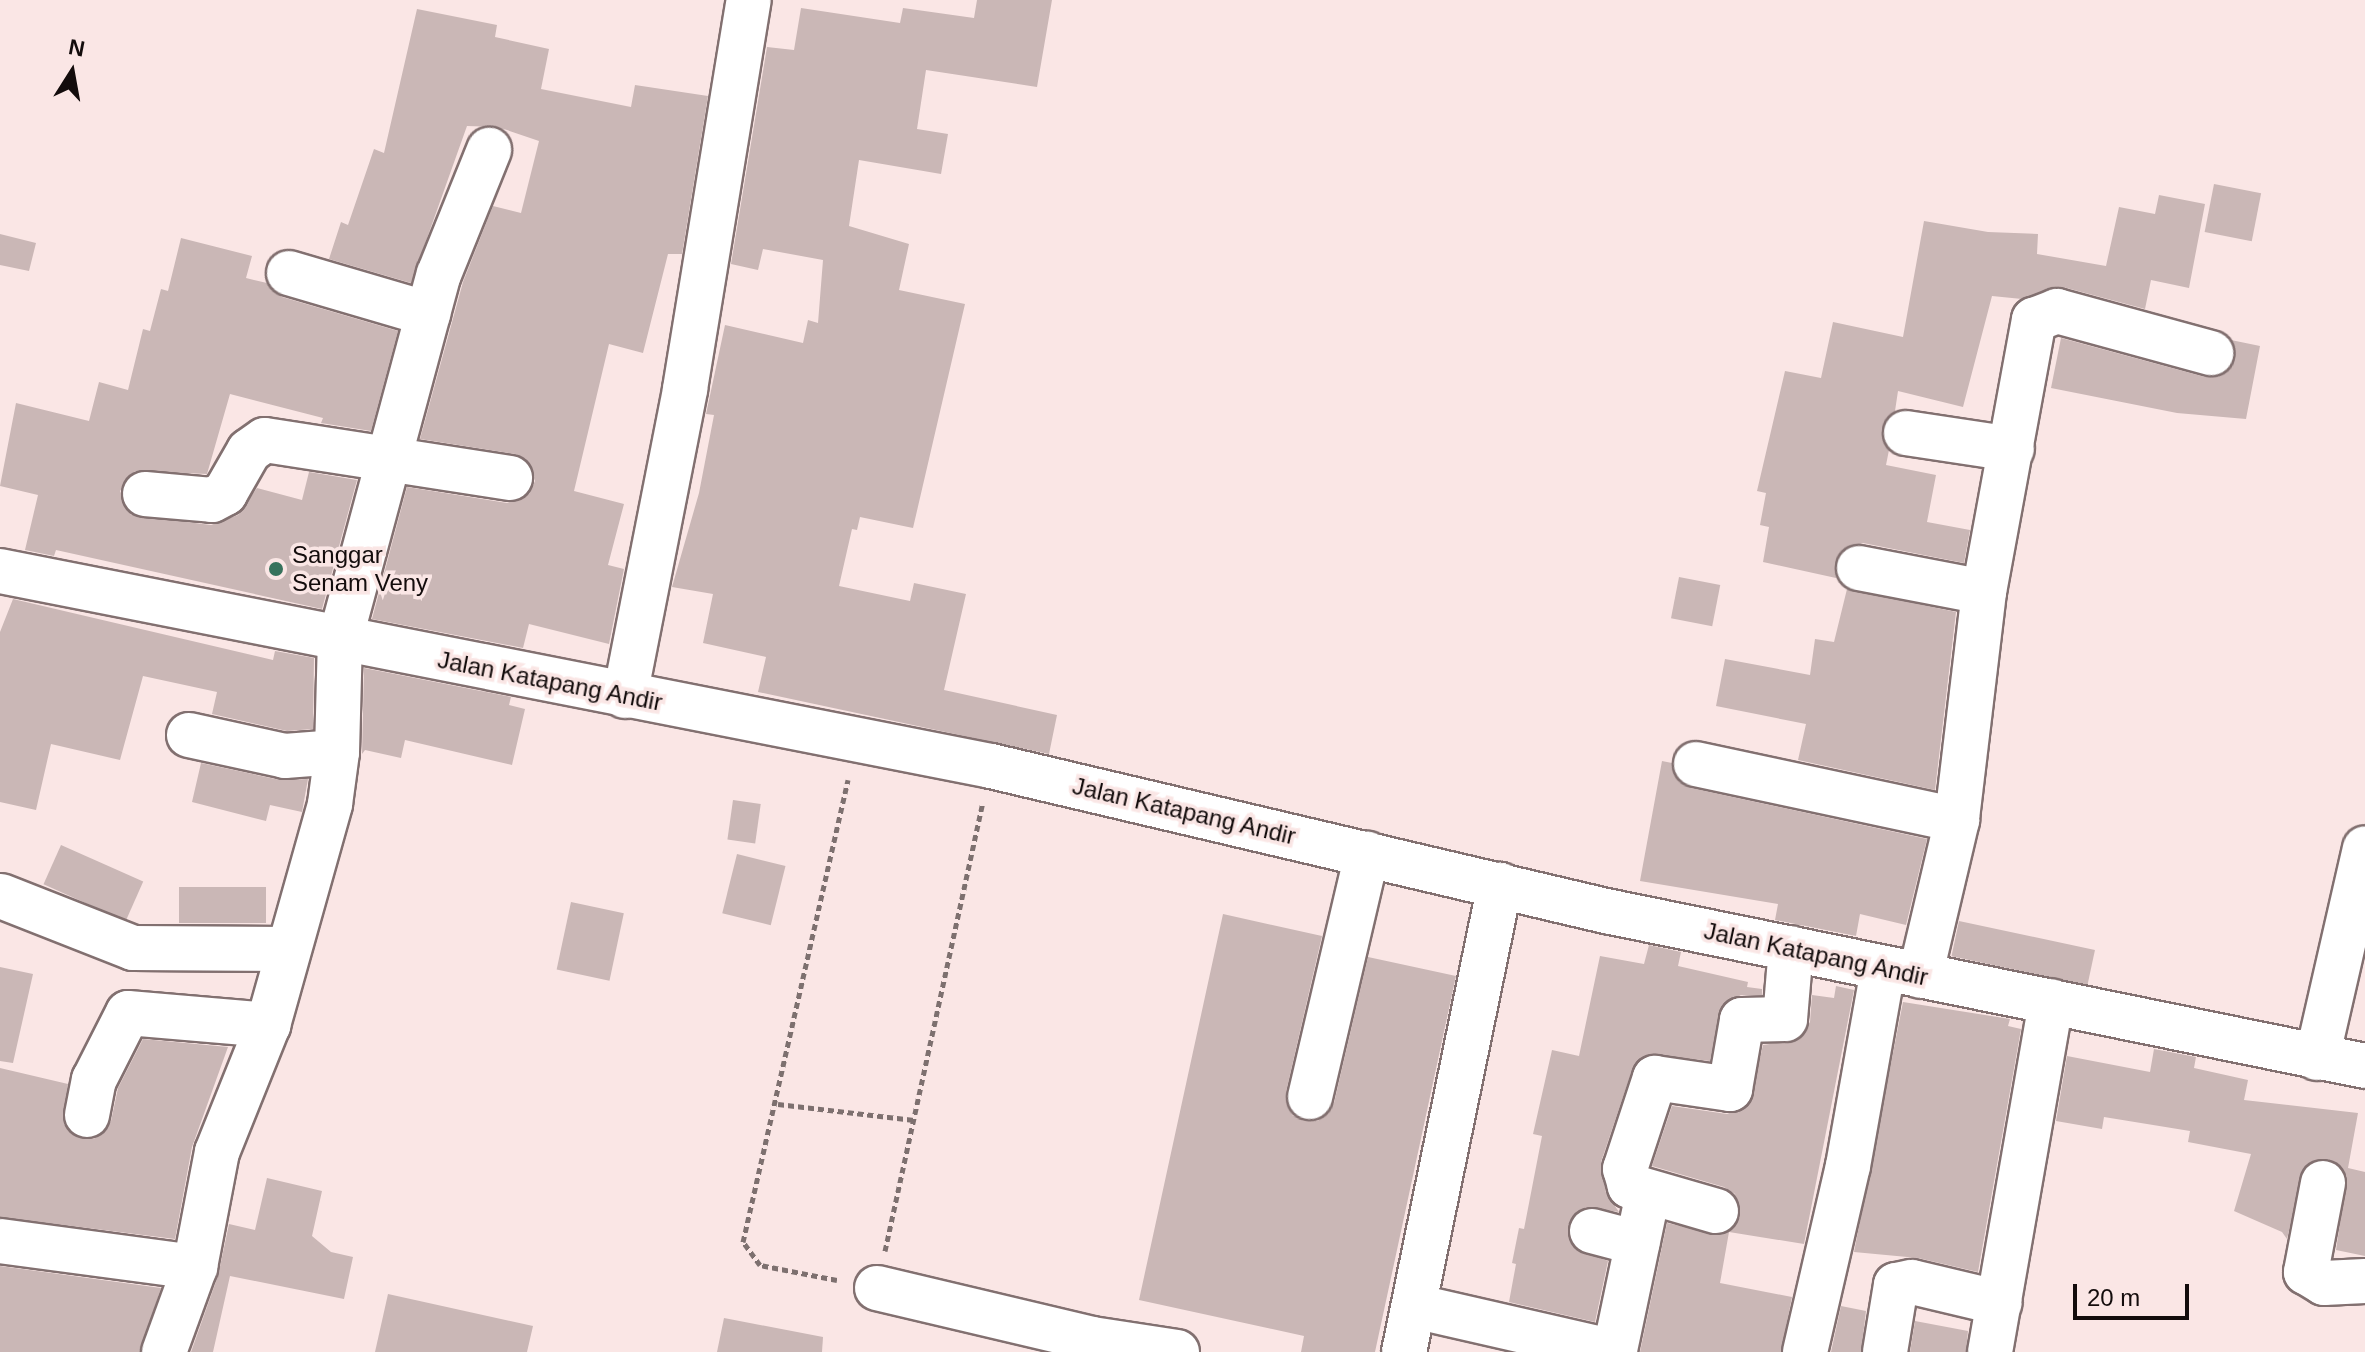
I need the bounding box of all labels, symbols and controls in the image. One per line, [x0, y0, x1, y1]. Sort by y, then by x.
north arrow [32, 32, 112, 112]
text: N [66, 34, 87, 62]
place label: Sanggar Senam Veny [292, 541, 428, 597]
marker: Sanggar Senam Veny [267, 560, 285, 578]
street label: Jalan Katapang Andir [435, 645, 665, 717]
street label: Jalan Katapang Andir [1069, 771, 1299, 851]
street label: Jalan Katapang Andir [1701, 916, 1931, 992]
scale bar [2077, 1268, 2193, 1318]
text: 20 m [2087, 1284, 2140, 1311]

